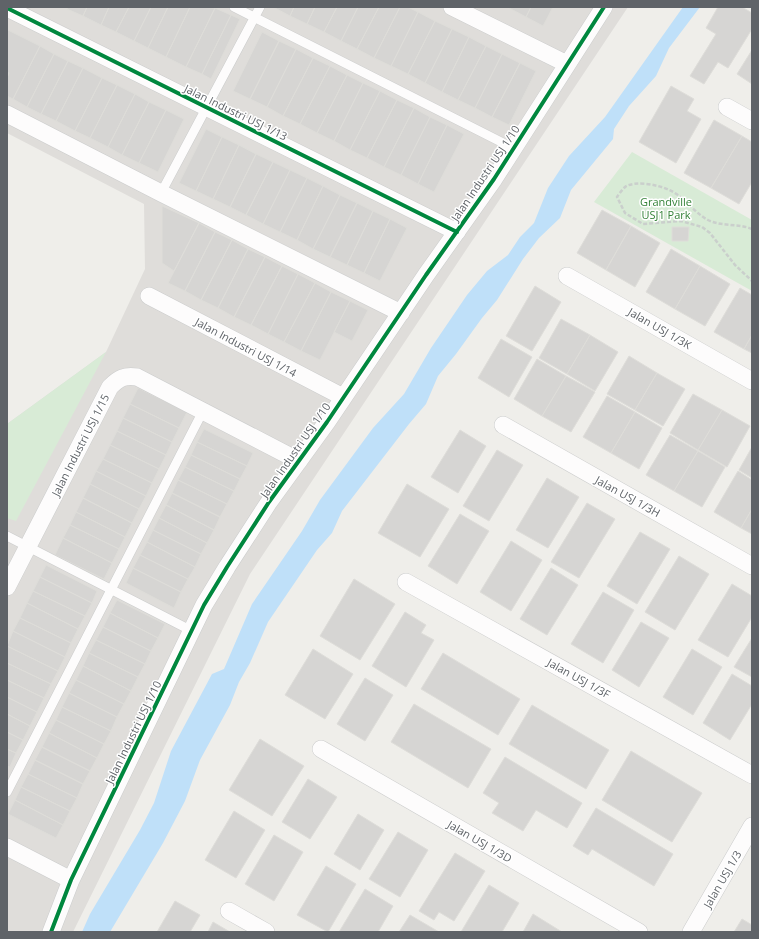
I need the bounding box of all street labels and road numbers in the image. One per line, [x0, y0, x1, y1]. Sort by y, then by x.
street label: Jalan Industri USJ 1/13 [181, 80, 290, 143]
street label: Jalan Industri USJ 1/10 [447, 122, 523, 225]
street label: Jalan USJ 1/3K [625, 303, 695, 352]
street label: Jalan Industri USJ 1/14 [192, 313, 300, 380]
street label: Jalan Industri USJ 1/15 [47, 391, 112, 500]
street label: Jalan Industri USJ 1/10 [256, 399, 334, 501]
street label: Jalan USJ 1/3H [592, 471, 663, 520]
street label: Jalan USJ 1/3F [544, 654, 613, 702]
street label: Jalan Industri USJ 1/10 [101, 678, 164, 787]
street label: Jalan USJ 1/3D [444, 816, 515, 866]
street label: Jalan USJ 1/3 [699, 848, 745, 911]

